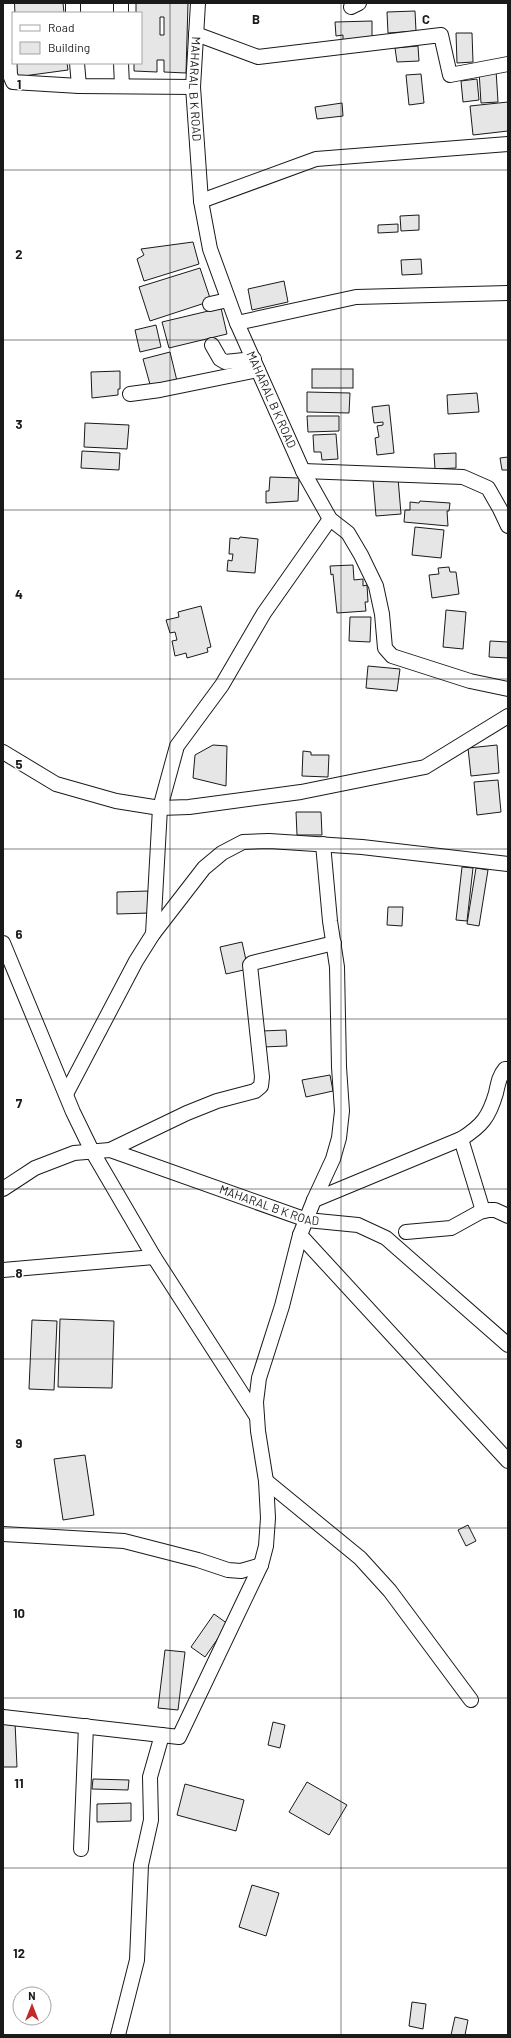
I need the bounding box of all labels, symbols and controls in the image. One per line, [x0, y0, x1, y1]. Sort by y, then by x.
text: B [252, 11, 260, 27]
text: C [422, 11, 430, 27]
legend [12, 12, 142, 64]
text: Road [48, 20, 75, 34]
street label: MAHARAL B K ROAD [187, 36, 205, 141]
text: Building [48, 40, 90, 54]
text: 1 [17, 76, 21, 92]
text: 2 [15, 246, 23, 262]
street label: MAHARAL B K ROAD [244, 349, 300, 450]
text: 3 [15, 416, 23, 432]
text: 4 [15, 586, 23, 602]
text: 5 [15, 756, 23, 772]
text: 6 [16, 926, 23, 942]
text: 7 [16, 1095, 23, 1111]
street label: MAHARAL B K ROAD [218, 1181, 320, 1227]
text: 8 [15, 1265, 23, 1281]
text: 9 [16, 1435, 23, 1451]
text: 10 [13, 1605, 25, 1621]
text: 11 [14, 1775, 24, 1791]
text: 12 [13, 1945, 25, 1961]
north arrow [12, 1986, 52, 2026]
text: N [28, 1989, 36, 2002]

